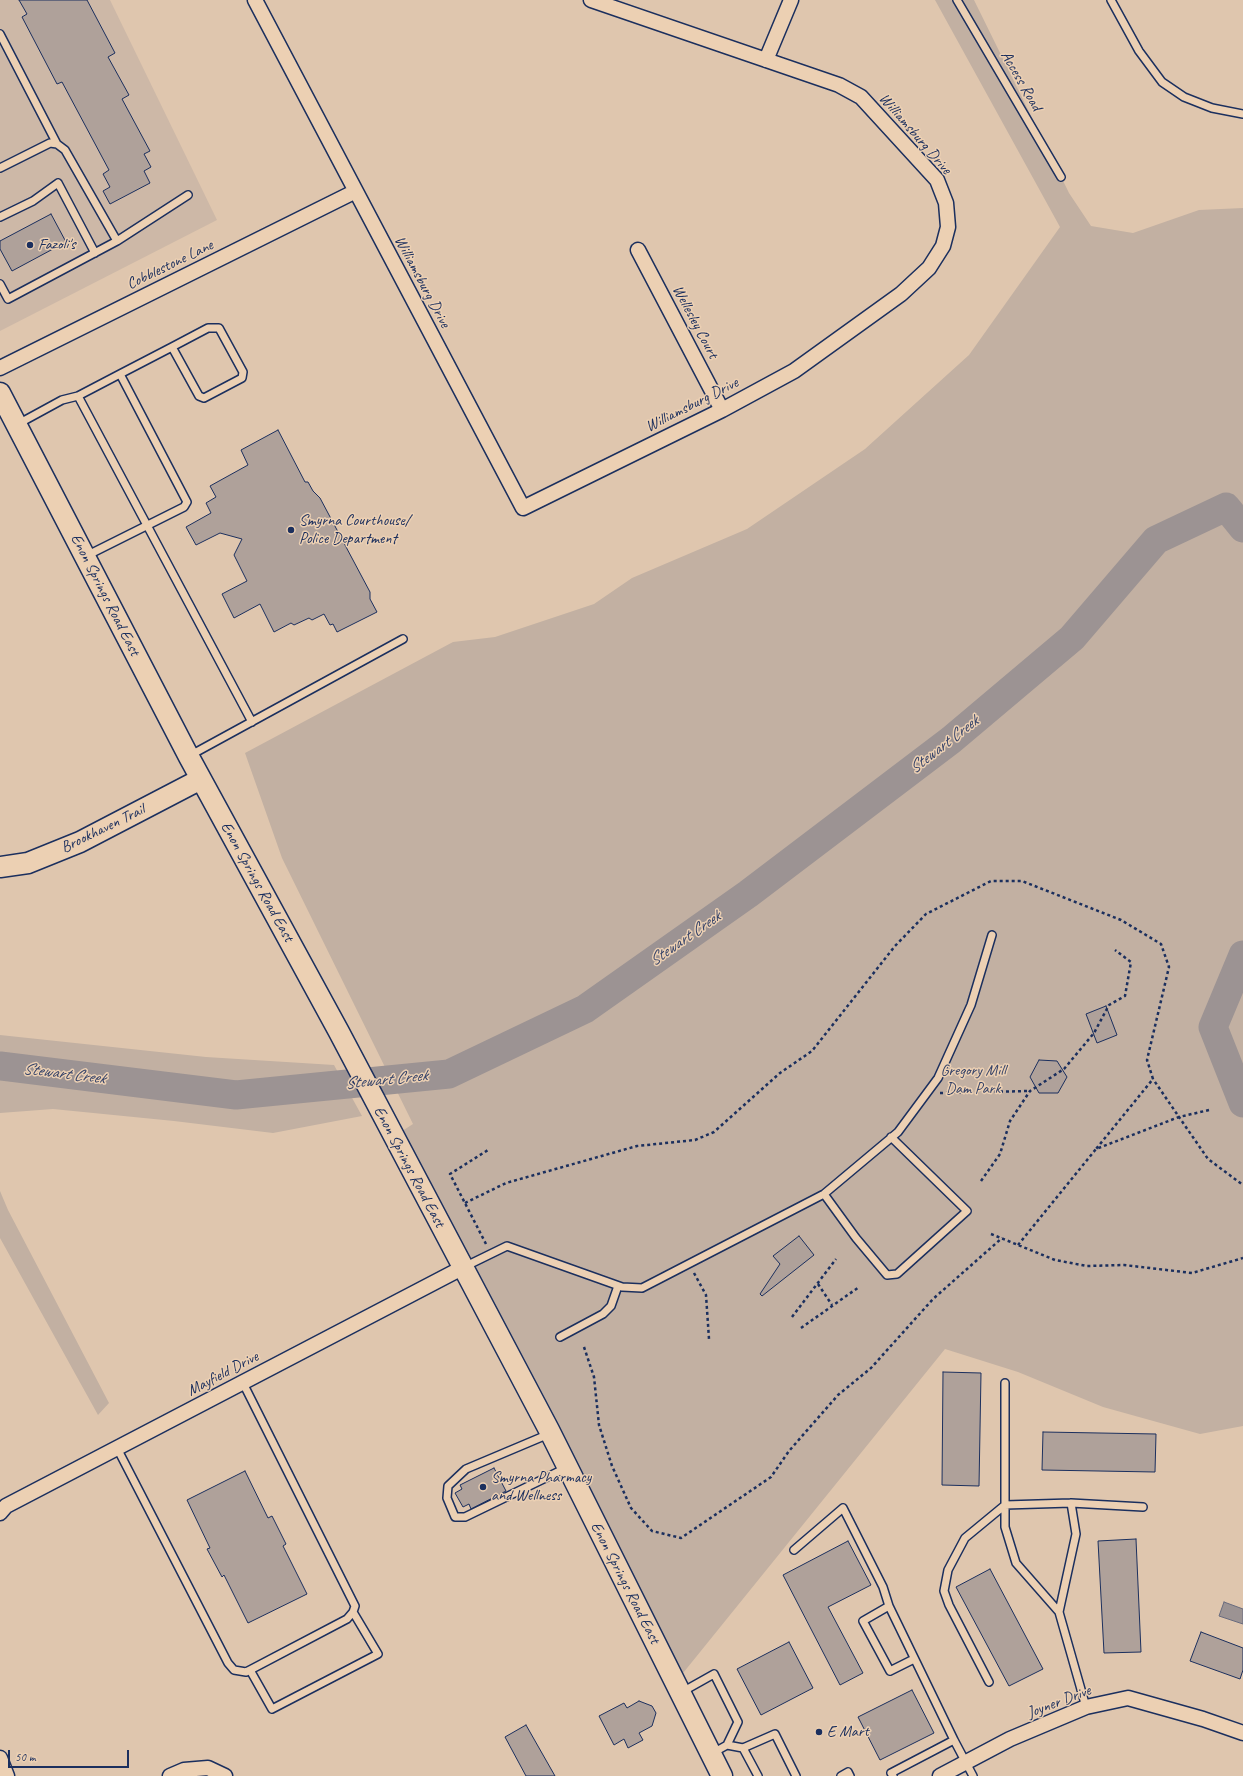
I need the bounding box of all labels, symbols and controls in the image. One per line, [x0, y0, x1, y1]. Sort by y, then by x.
street label: Access Road [996, 48, 1046, 114]
street label: Williamsburg Drive [875, 89, 955, 179]
street label: Williamsburg Drive [390, 233, 454, 331]
place label: Fazoli's [38, 235, 75, 255]
street label: Cobblestone Lane [124, 236, 216, 294]
marker: Fazoli's [25, 240, 35, 250]
street label: Wellesley Court [668, 282, 722, 362]
street label: Williamsburg Drive [643, 373, 741, 437]
place label: Smyrna Courthouse/ Police Department [299, 511, 410, 549]
marker: Smyrna Courthouse/ Police Department [286, 525, 296, 535]
street label: Enon Springs Road East [66, 531, 144, 659]
water label: Stewart Creek [905, 712, 983, 778]
street label: Brookhaven Trail [58, 800, 148, 858]
street label: Enon Springs Road East [216, 819, 298, 945]
water label: Stewart Creek [645, 907, 725, 971]
water label: Stewart Creek [22, 1059, 106, 1089]
park label: Gregory Mill Dam Park [940, 1061, 1006, 1099]
water label: Stewart Creek [344, 1066, 428, 1094]
street label: Enon Springs Road East [369, 1103, 449, 1231]
street label: Mayfield Drive [184, 1347, 262, 1401]
place label: Smyrna Pharmacy and Wellness [491, 1468, 591, 1506]
marker: Smyrna Pharmacy and Wellness [478, 1482, 488, 1492]
street label: Enon Springs Road East [586, 1519, 664, 1647]
street label: Joyner Drive [1025, 1681, 1093, 1723]
place label: E Mart [827, 1722, 869, 1742]
marker: E Mart [814, 1727, 824, 1737]
scale bar [10, 1742, 131, 1768]
text: 50 m [15, 1749, 35, 1765]

